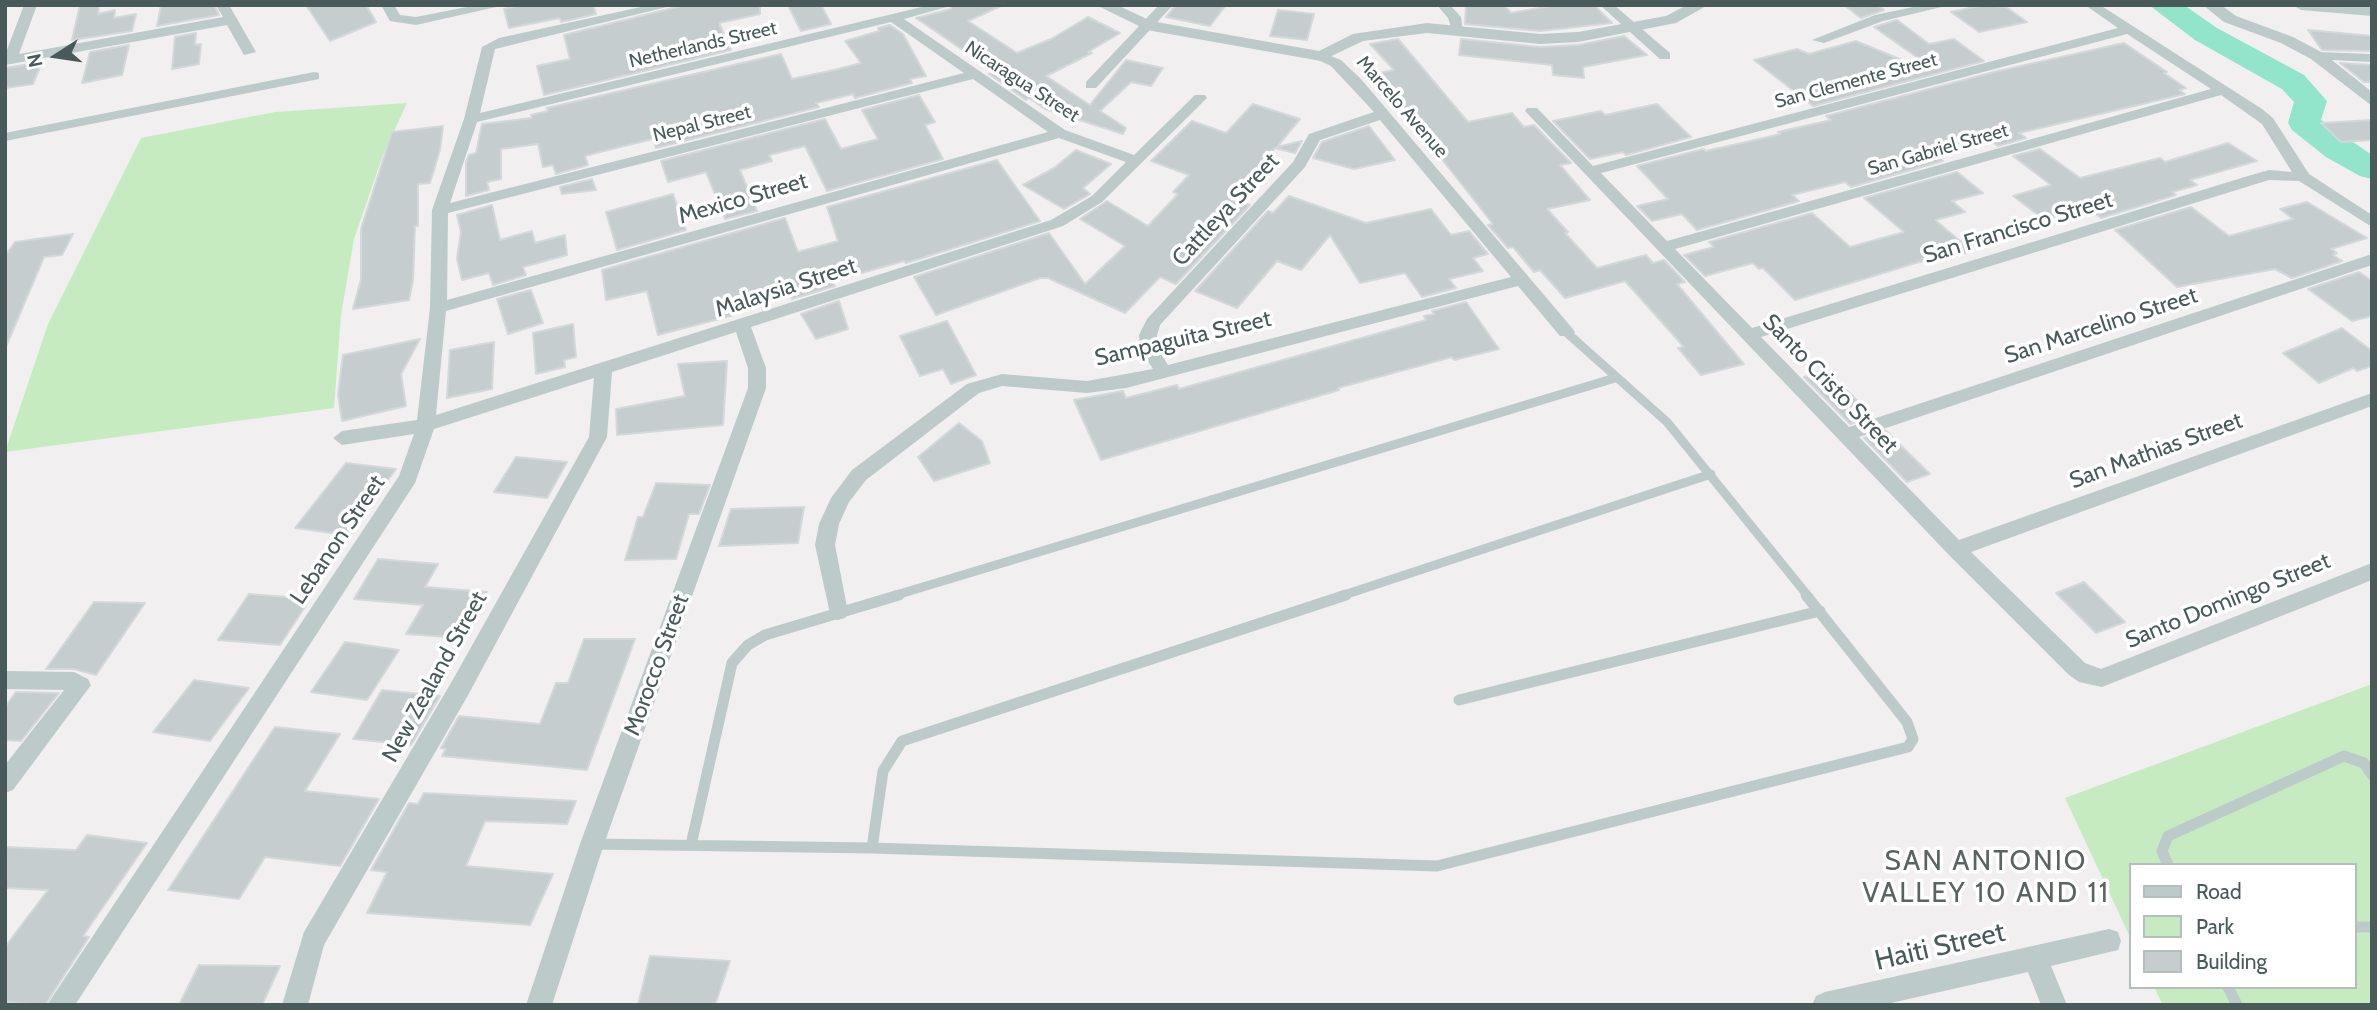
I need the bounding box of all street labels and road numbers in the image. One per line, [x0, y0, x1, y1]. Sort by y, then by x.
street label: Netherlands Street [627, 17, 779, 73]
street label: Nicaragua Street [961, 37, 1083, 127]
street label: San Clemente Street [1772, 48, 1940, 114]
street label: Marcelo Avenue [1351, 51, 1453, 163]
street label: Nepal Street [651, 101, 753, 147]
street label: San Gabriel Street [1865, 119, 2011, 181]
street label: Cattleya Street [1167, 148, 1285, 272]
street label: Mexico Street [675, 167, 811, 231]
street label: San Francisco Street [1920, 186, 2116, 270]
street label: Malaysia Street [712, 252, 860, 324]
street label: San Marcelino Street [2001, 282, 2201, 370]
street label: Sampaguita Street [1092, 305, 1274, 373]
street label: Santo Cristo Street [1757, 309, 1903, 459]
street label: San Mathias Street [2066, 407, 2246, 495]
street label: Lebanon Street [285, 470, 391, 610]
street label: Santo Domingo Street [2122, 547, 2334, 655]
street label: New Zealand Street [377, 587, 493, 767]
street label: Morocco Street [619, 591, 695, 739]
street label: Haiti Street [1872, 916, 2008, 978]

